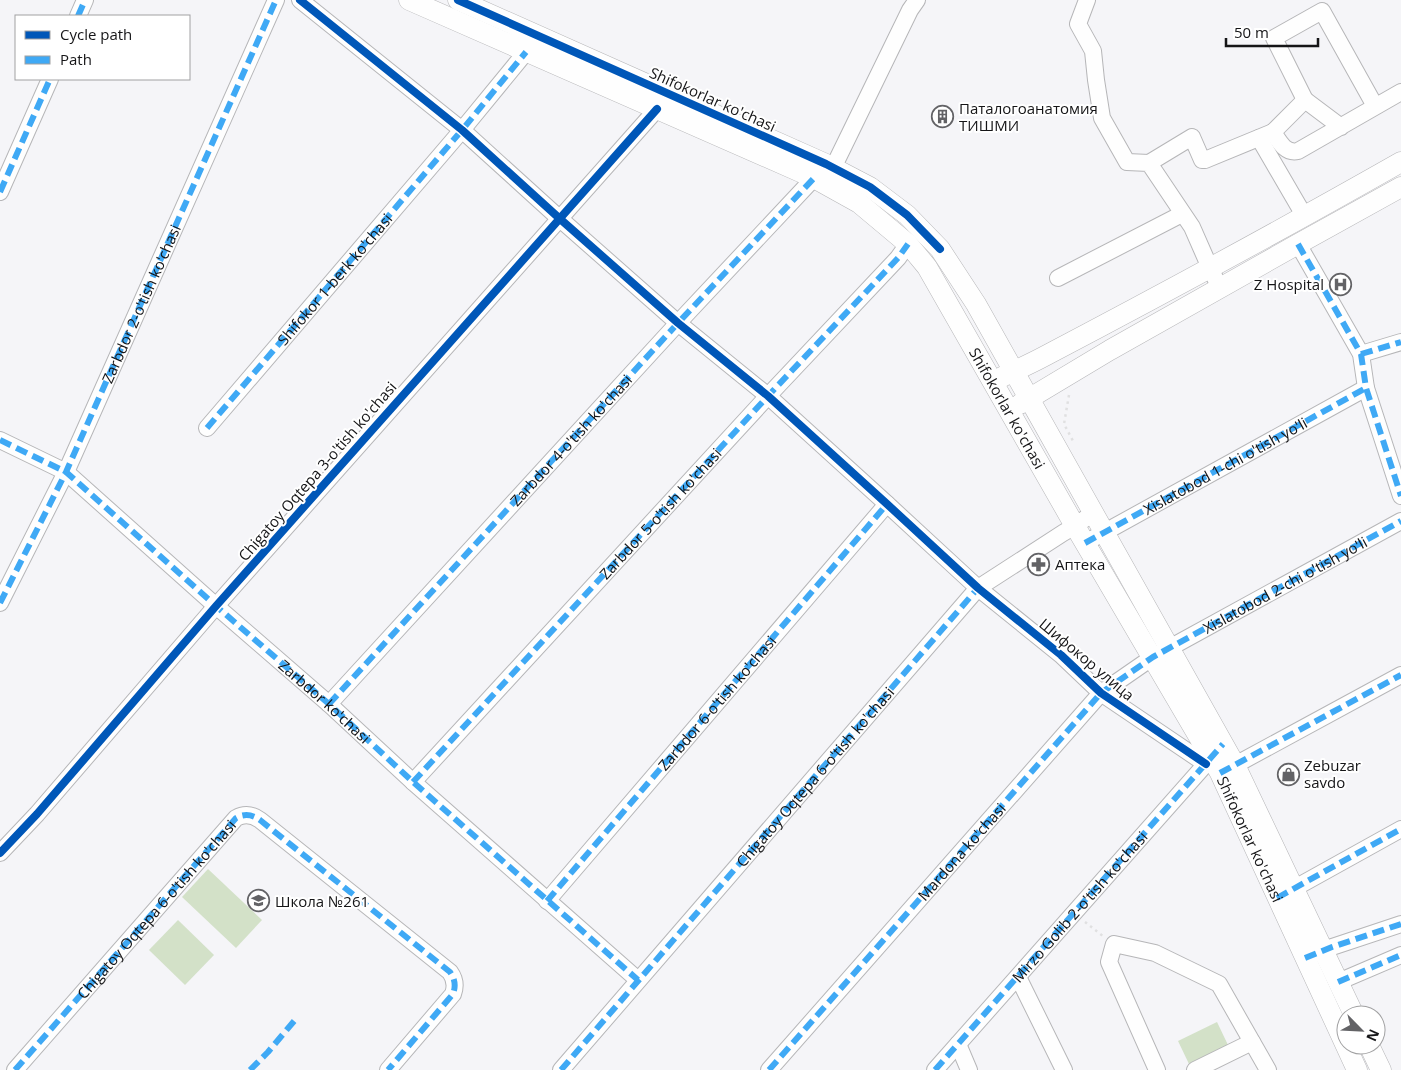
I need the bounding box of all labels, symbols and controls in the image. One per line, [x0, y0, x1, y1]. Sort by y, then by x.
legend [15, 15, 190, 80]
scale bar [1226, 15, 1318, 47]
text: 50 m [1234, 22, 1269, 42]
text: Cycle path [60, 24, 132, 44]
text: Path [60, 49, 92, 69]
street label: Shifokorlar ko'chasi [647, 62, 779, 136]
place label: Паталогоанатомия ТИШМИ [959, 98, 1098, 135]
building icon: Паталогоанатомия ТИШМИ [931, 105, 955, 129]
street label: Shifokor 1-berk ko'chasi [272, 209, 396, 349]
street label: Zarbdor 2-o'tish ko'chasi [97, 221, 185, 386]
hospital icon: Z Hospital [1328, 272, 1352, 296]
place label: Z Hospital [1254, 274, 1324, 294]
street label: Shifokorlar ko'chasi [965, 344, 1050, 472]
street label: Zarbdor 4-o'tish ko'chasi [505, 370, 636, 510]
street label: Chigatoy Oqtepa 3-o'tish ko'chasi [233, 377, 401, 565]
street label: Xislatobod 1-chi o'tish yo'li [1140, 412, 1311, 519]
street label: Zarbdor 5-o'tish ko'chasi [595, 443, 726, 583]
street label: Xislatobod 2-chi o'tish yo'li [1199, 532, 1370, 638]
pharmacy icon: Аптека [1027, 552, 1051, 576]
place label: Аптека [1055, 554, 1105, 574]
street label: Шифокор улица [1035, 613, 1139, 705]
street label: Zarbdor 6-o'tish ko'chasi [653, 631, 780, 774]
street label: Zarbdor ko'chasi [275, 655, 375, 747]
street label: Chigatoy Oqtepa 6-o'tish ko'chasi [731, 682, 898, 871]
place label: Zebuzar savdo [1304, 755, 1361, 792]
shop icon: Zebuzar savdo [1276, 762, 1300, 786]
street label: Shifokorlar ko'chasi [1213, 773, 1288, 905]
street label: Mardona ko'chasi [913, 799, 1010, 905]
street label: Chigatoy Oqtepa 6-o'tish ko'chasi [72, 815, 240, 1003]
street label: Mirzo Golib 2-o'tish ko'chasi [1007, 827, 1151, 986]
school or university icon: Школа №261 [247, 889, 271, 913]
place label: Школа №261 [275, 891, 369, 911]
north arrow [1336, 1005, 1386, 1055]
text: N [1362, 1026, 1384, 1045]

